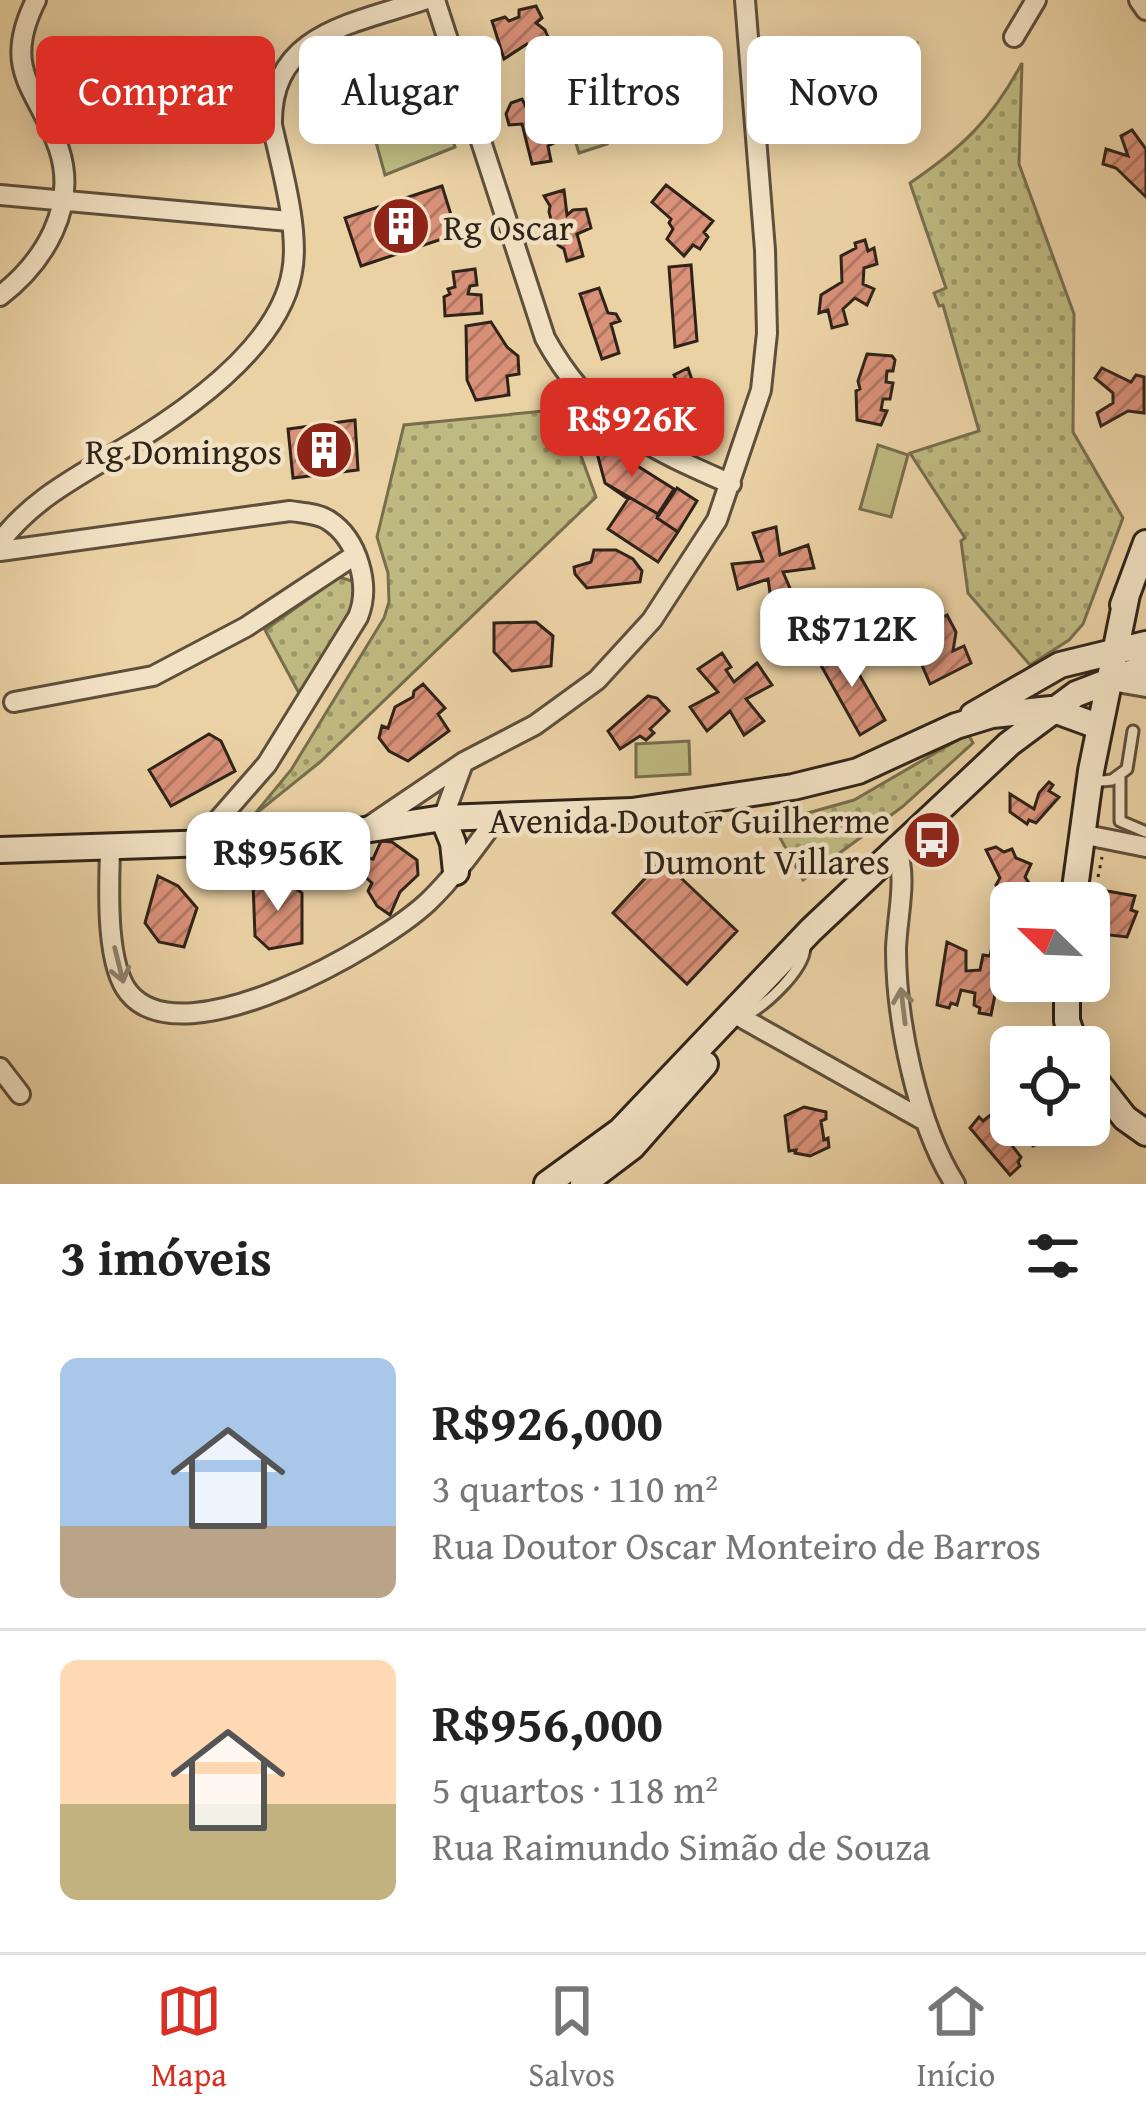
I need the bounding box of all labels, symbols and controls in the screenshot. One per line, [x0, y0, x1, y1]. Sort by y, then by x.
chip: Comprar [36, 36, 275, 144]
chip: Alugar [299, 36, 501, 144]
chip: Filtros [525, 36, 723, 144]
chip: Novo [747, 36, 921, 144]
building icon: Rg Oscar [370, 195, 432, 257]
place label: Rg Oscar [443, 200, 574, 253]
pin: R$926K [534, 378, 730, 480]
text: R$926K [567, 388, 697, 445]
building icon: Rg Domingos [293, 419, 355, 481]
place label: Rg Domingos [85, 424, 282, 477]
pin: R$712K [754, 588, 950, 690]
text: R$712K [787, 598, 917, 655]
place label: Avenida Doutor Guilherme Dumont Villares [489, 793, 890, 887]
bus stop icon: Avenida Doutor Guilherme Dumont Villares [901, 809, 963, 871]
pin: R$956K [180, 812, 376, 914]
text: R$956K [213, 822, 343, 879]
north arrow [990, 882, 1110, 1002]
map controls [990, 882, 1110, 1146]
one-way arrow [109, 945, 131, 983]
one-way arrow [891, 988, 913, 1027]
button: locate [990, 1026, 1110, 1146]
text: 3 imóveis [60, 1219, 272, 1294]
icon: filters [1020, 1223, 1086, 1289]
text: R$926,000 [432, 1384, 663, 1459]
icon: home [156, 1406, 300, 1550]
text: 3 quartos · 110 m² [432, 1459, 718, 1516]
text: Rua Doutor Oscar Monteiro de Barros [432, 1516, 1041, 1573]
text: R$956,000 [432, 1685, 663, 1760]
icon: home [156, 1708, 300, 1852]
text: 5 quartos · 118 m² [432, 1760, 718, 1817]
text: Rua Raimundo Simão de Souza [432, 1817, 931, 1874]
tab: Mapa [151, 1978, 227, 2098]
tab: Salvos [528, 1978, 615, 2098]
tab: Início [917, 1978, 995, 2098]

